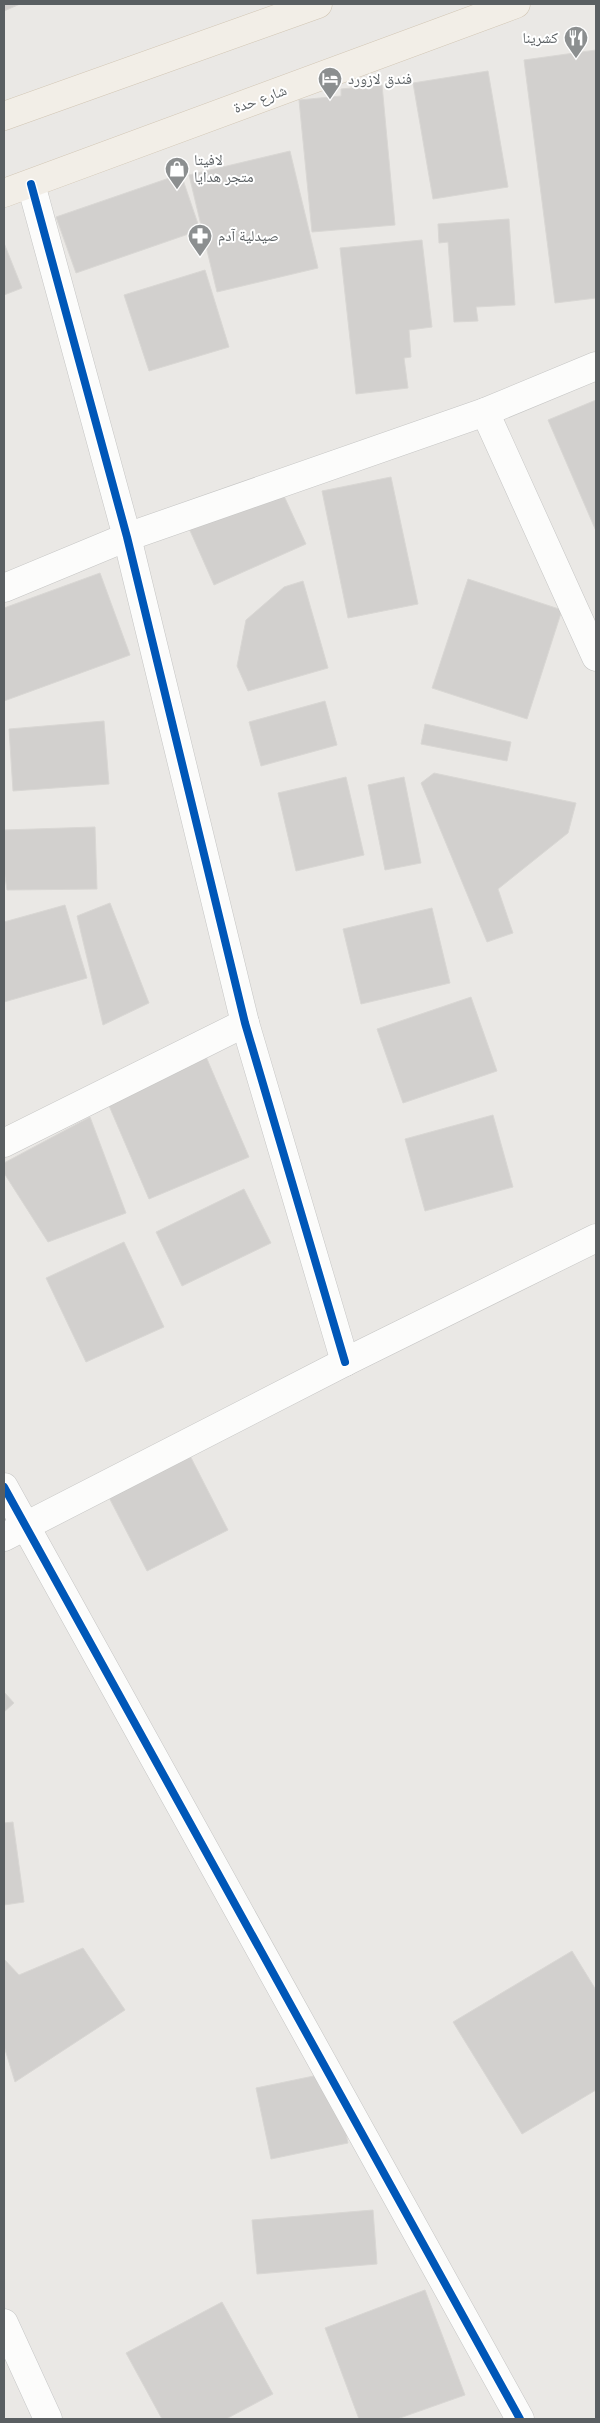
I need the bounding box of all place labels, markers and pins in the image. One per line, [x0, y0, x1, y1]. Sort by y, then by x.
restaurant icon: كشرينا [563, 25, 589, 59]
place label: كشرينا [522, 28, 558, 47]
hotel icon: فندق لازورد [317, 66, 343, 100]
place label: فندق لازورد [348, 69, 412, 89]
place label: لافيتا متجر هدايا [194, 150, 254, 186]
shop icon: لافيتا متجر هدايا [164, 156, 190, 190]
pharmacy icon: صيدلية آدم [187, 223, 213, 257]
place label: صيدلية آدم [218, 226, 279, 246]

